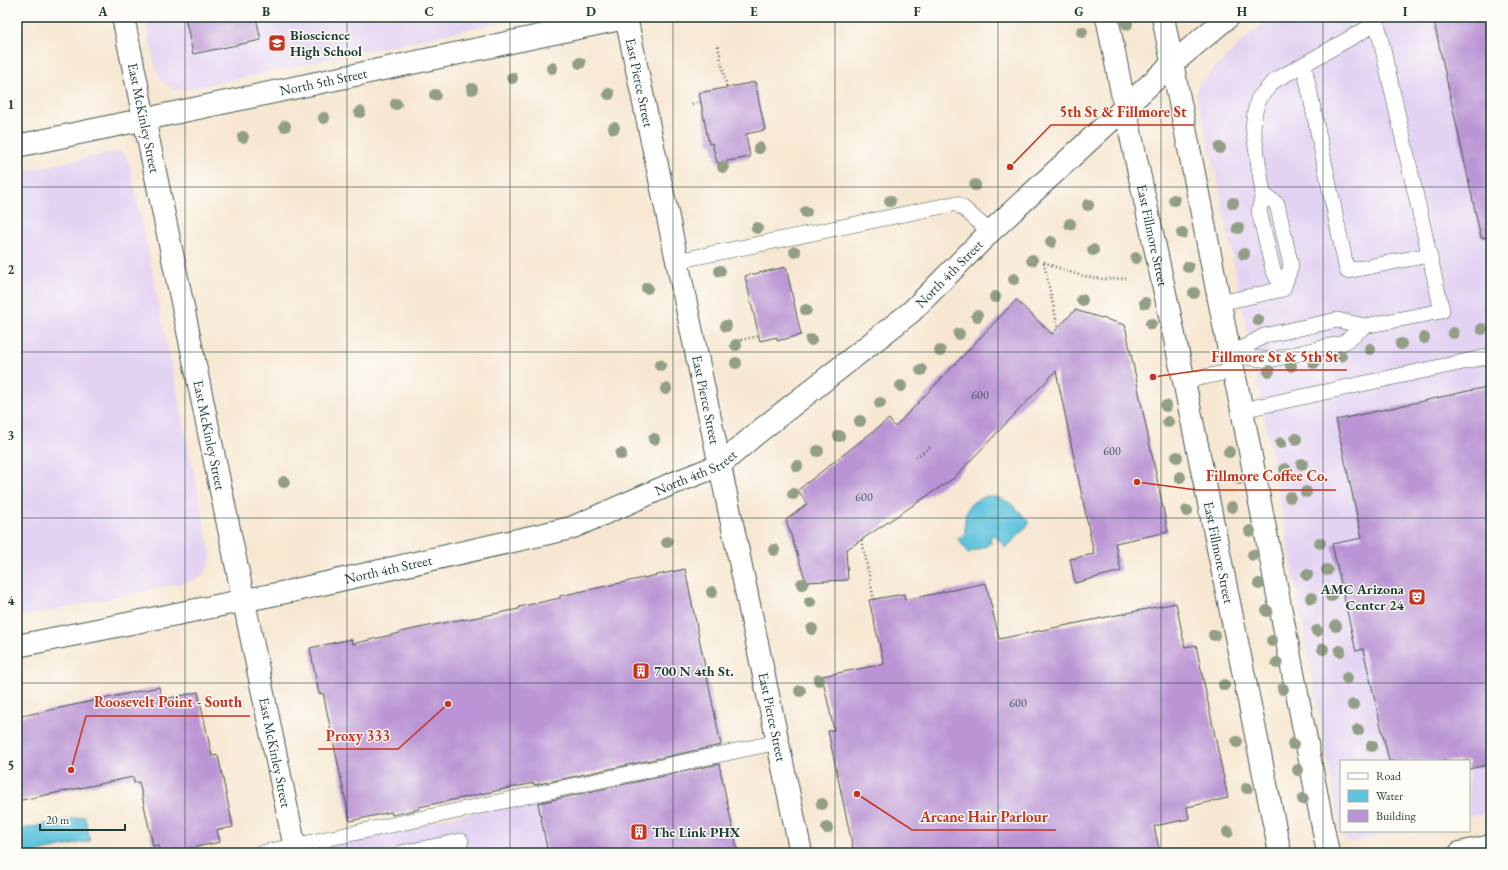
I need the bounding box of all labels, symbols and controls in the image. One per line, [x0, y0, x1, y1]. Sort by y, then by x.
text: A [97, 3, 108, 20]
text: B [262, 3, 270, 20]
text: C [424, 3, 434, 20]
text: D [586, 3, 596, 20]
text: E [750, 3, 758, 20]
text: F [913, 3, 921, 20]
text: G [1074, 3, 1084, 20]
text: H [1237, 3, 1248, 20]
text: I [1403, 3, 1408, 20]
place label: Bioscience High School [290, 26, 362, 60]
school or university icon: Bioscience High School [267, 33, 287, 53]
street label: East Pierce Street [622, 36, 658, 129]
street label: East McKinley Street [124, 61, 164, 175]
street label: North 5th Street [278, 63, 369, 100]
text: 1 [8, 96, 15, 113]
callout: 5th St & Fillmore St [1051, 98, 1194, 125]
text: 5th St & Fillmore St [1059, 102, 1187, 121]
street label: East Fillmore Street [1133, 183, 1172, 289]
street label: North 4th Street [911, 235, 987, 312]
text: 2 [8, 261, 15, 278]
callout: Fillmore St & 5th St [1203, 343, 1347, 370]
text: Fillmore St & 5th St [1211, 347, 1339, 366]
street label: East Pierce Street [688, 353, 724, 447]
street label: East McKinley Street [189, 379, 230, 492]
house number: 600 [971, 387, 989, 403]
text: 3 [8, 427, 15, 444]
house number: 600 [1103, 443, 1121, 459]
street label: North 4th Street [652, 445, 741, 499]
callout: Fillmore Coffee Co. [1197, 463, 1336, 490]
text: Fillmore Coffee Co. [1206, 466, 1328, 485]
house number: 600 [855, 489, 873, 505]
street label: East Fillmore Street [1200, 500, 1238, 606]
street label: North 4th Street [343, 550, 434, 588]
place label: AMC Arizona Center 24 [1320, 580, 1405, 614]
theatre icon: AMC Arizona Center 24 [1407, 587, 1427, 607]
text: 4 [8, 592, 15, 609]
building icon: 700 N 4th St. [631, 661, 651, 681]
place label: 700 N 4th St. [654, 662, 734, 680]
street label: East Pierce Street [754, 671, 791, 764]
callout: Roosevelt Point - South [86, 689, 250, 716]
text: Roosevelt Point - South [94, 692, 243, 711]
house number: 600 [1009, 695, 1027, 711]
street label: East McKinley Street [255, 696, 295, 810]
callout: Proxy 333 [318, 722, 398, 749]
text: Proxy 333 [326, 726, 390, 745]
text: 5 [8, 757, 14, 774]
legend [1340, 760, 1470, 832]
text: Road [1376, 768, 1402, 784]
text: Water [1376, 788, 1403, 804]
callout: Arcane Hair Parlour [912, 803, 1056, 830]
scale bar [40, 806, 125, 832]
text: Arcane Hair Parlour [919, 807, 1049, 826]
text: Building [1376, 808, 1417, 824]
text: 20 m [46, 812, 70, 828]
building icon: The Link PHX [629, 822, 649, 842]
place label: The Link PHX [652, 823, 741, 841]

